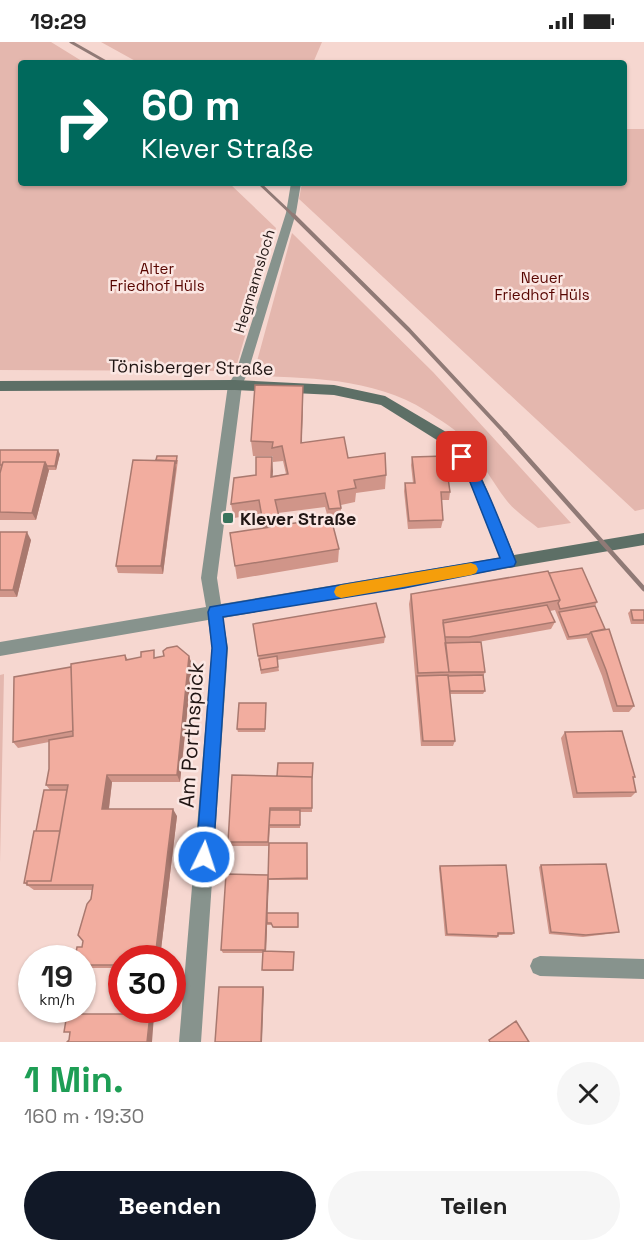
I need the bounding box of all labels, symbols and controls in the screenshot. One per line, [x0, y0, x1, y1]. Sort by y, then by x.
text: 19:29 [30, 7, 87, 35]
text: 60 m [141, 79, 241, 132]
icon: right [42, 84, 120, 162]
text: Klever Straße [141, 131, 314, 166]
street label: Hegmannsloch [229, 227, 279, 335]
park label: Alter Friedhof Hüls [109, 259, 205, 295]
park label: Neuer Friedhof Hüls [494, 268, 590, 304]
street label: Tönisberger Straße [108, 354, 274, 380]
pin [436, 431, 487, 482]
icon: arrive [445, 440, 478, 473]
place label: Klever Straße [240, 507, 356, 530]
marker: Klever Straße [221, 511, 235, 525]
street label: Am Porthspick [172, 661, 210, 809]
position arrow [172, 825, 236, 889]
speed limit sign: 30 [108, 945, 186, 1023]
text: 19 [41, 957, 73, 996]
text: km/h [39, 990, 75, 1009]
text: 1 Min. [24, 1057, 124, 1103]
button: close [557, 1062, 620, 1125]
text: 160 m · 19:30 [24, 1103, 144, 1129]
button: Beenden [24, 1171, 316, 1240]
button: Teilen [328, 1171, 620, 1240]

